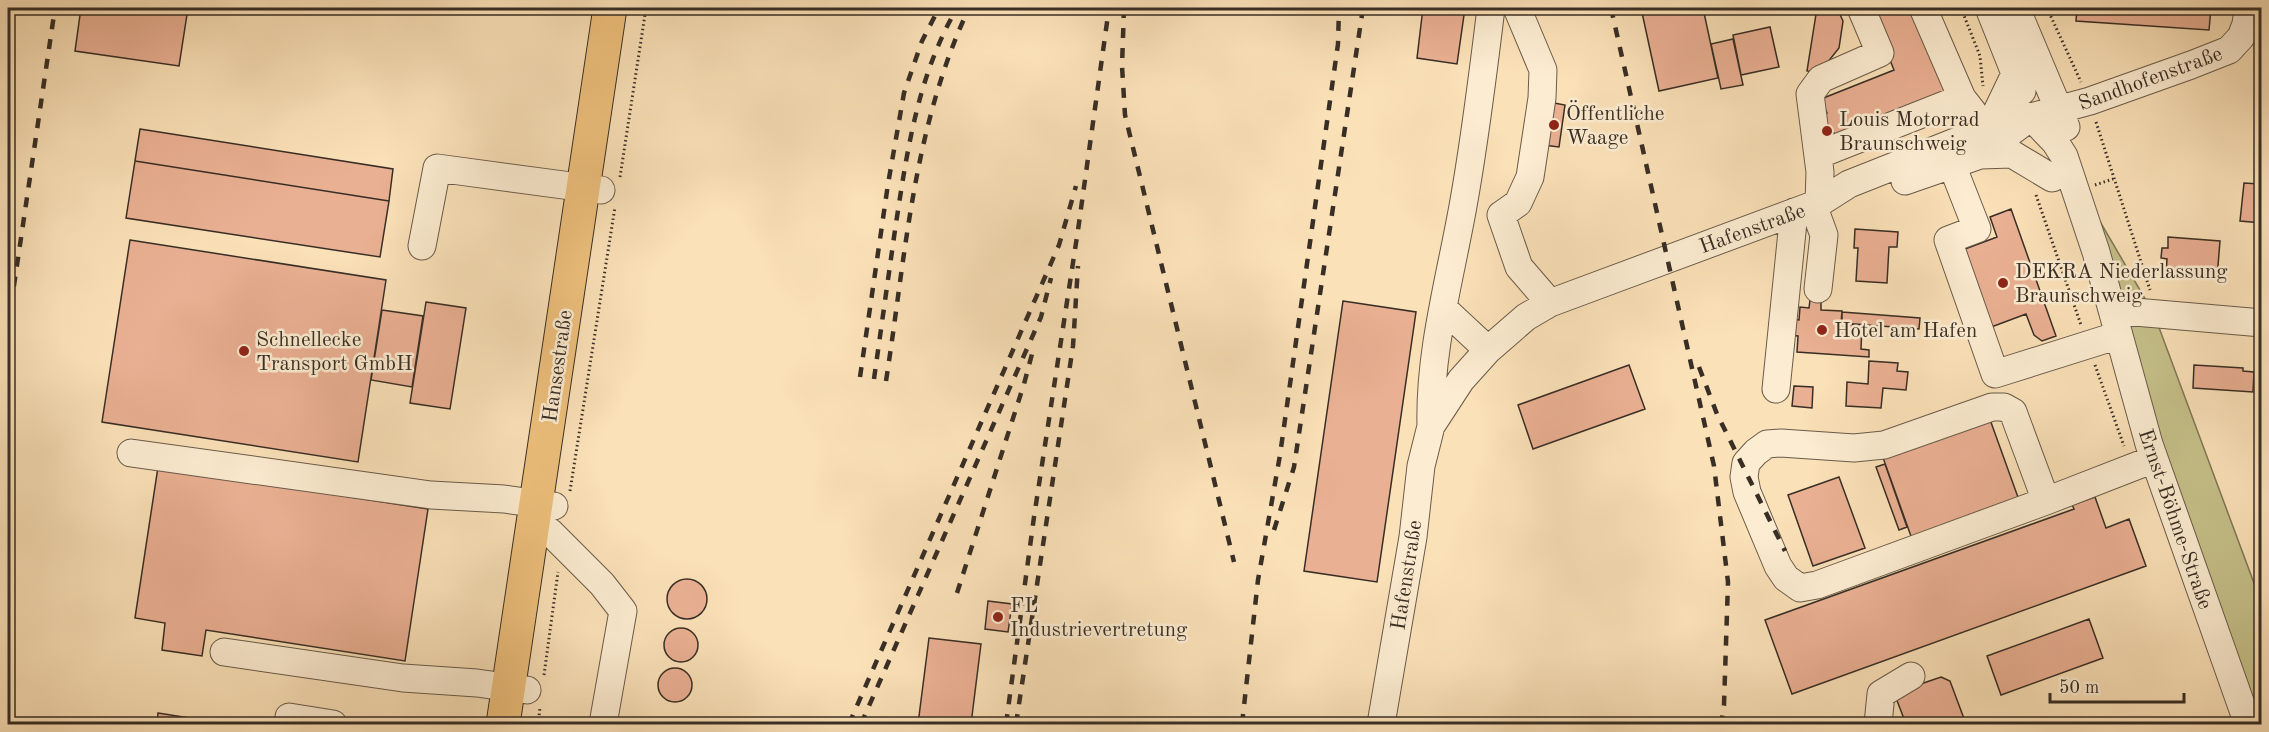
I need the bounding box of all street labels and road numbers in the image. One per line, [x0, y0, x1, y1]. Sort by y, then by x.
street label: Sandhofenstraße [2076, 44, 2225, 115]
street label: Hafenstraße [1697, 201, 1808, 258]
street label: Hansestraße [540, 309, 577, 424]
street label: Ernst-Böhme-Straße [2134, 427, 2215, 612]
street label: Hafenstraße [1388, 519, 1427, 632]

